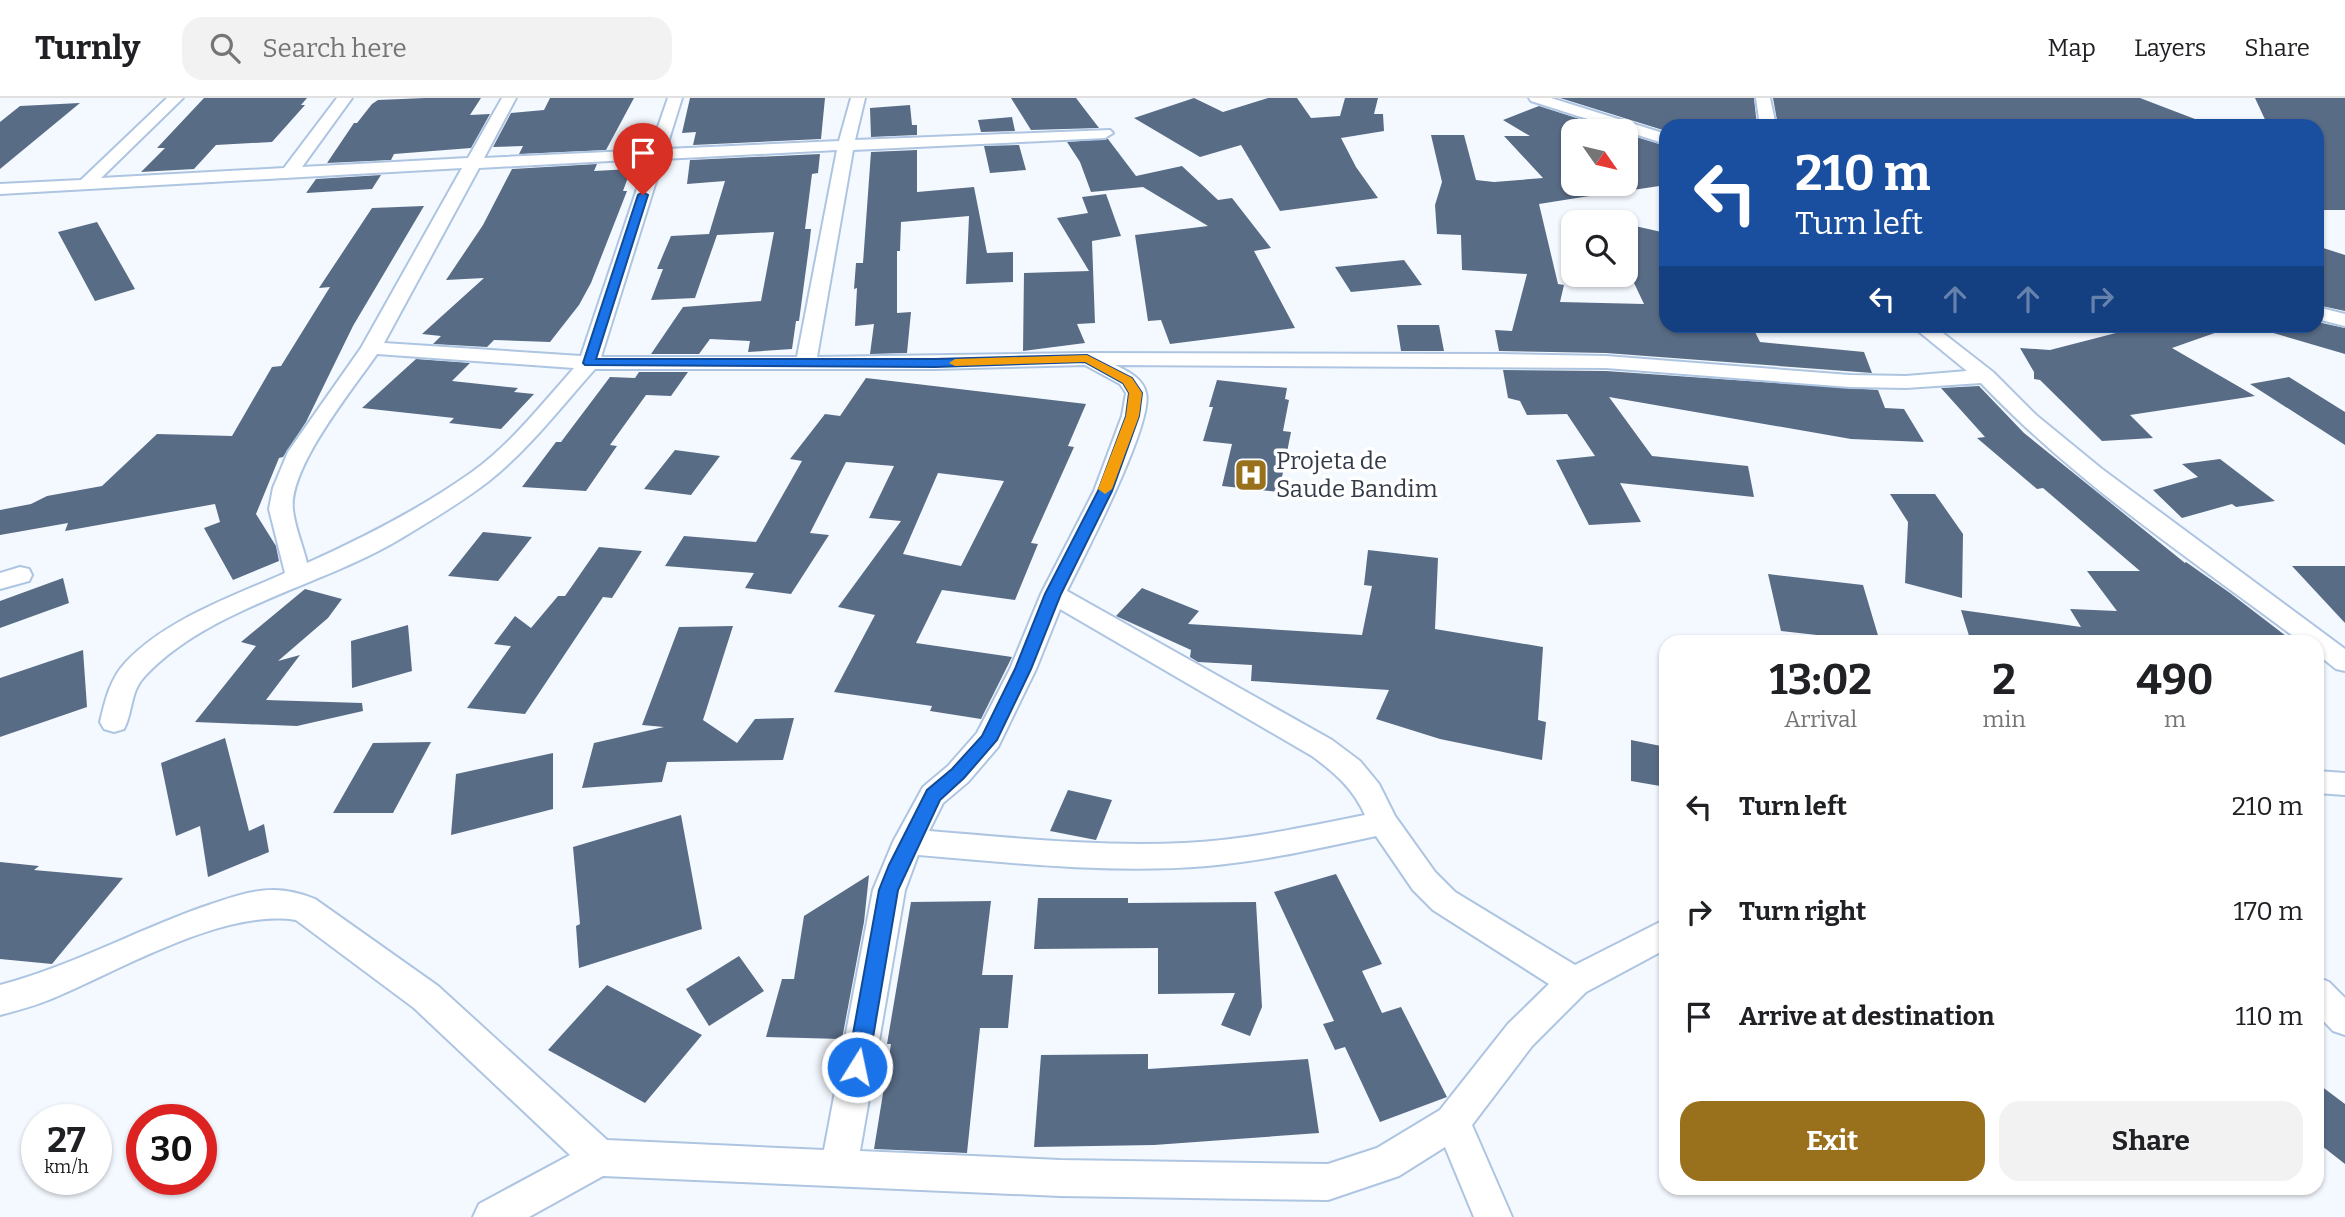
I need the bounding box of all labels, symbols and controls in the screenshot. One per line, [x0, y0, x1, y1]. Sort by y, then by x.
search box [182, 17, 672, 80]
text: Turnly [35, 28, 140, 68]
icon: search [206, 29, 244, 67]
text: Search here [262, 33, 407, 64]
text: Map [2048, 34, 2096, 62]
text: Layers [2134, 34, 2206, 62]
text: Share [2244, 34, 2310, 62]
north arrow [1561, 119, 1638, 196]
map controls [1561, 119, 1638, 287]
pin [613, 123, 673, 195]
icon: arrive [624, 134, 662, 172]
text: 210 m [1795, 144, 1930, 203]
icon: left [1680, 147, 1771, 238]
text: Turn left [1795, 204, 1923, 242]
button: search [1561, 210, 1638, 287]
icon: left [1863, 280, 1901, 318]
icon: ahead [1936, 280, 1974, 318]
icon: ahead [2009, 280, 2047, 318]
icon: right [2082, 280, 2120, 318]
place label: Projeta de Saude Bandim [1276, 447, 1438, 503]
hospital icon: Projeta de Saude Bandim [1232, 456, 1270, 494]
text: 13:02 [1770, 655, 1872, 705]
text: 2 [1992, 655, 2016, 705]
text: 490 [2136, 655, 2213, 705]
text: Arrival [1784, 705, 1857, 733]
text: min [1982, 705, 2026, 733]
text: m [2164, 705, 2186, 733]
icon: left [1680, 788, 1718, 826]
text: Turn left [1739, 791, 1847, 822]
text: 210 m [2232, 791, 2303, 822]
icon: right [1680, 893, 1718, 931]
text: Turn right [1739, 896, 1866, 927]
text: 170 m [2233, 896, 2303, 927]
icon: arrive [1680, 998, 1718, 1036]
text: Arrive at destination [1739, 1001, 1994, 1032]
text: 110 m [2235, 1001, 2303, 1032]
position arrow [820, 1030, 894, 1104]
button: Exit [1680, 1101, 1985, 1181]
button: Share [1999, 1101, 2303, 1181]
speed limit sign: 30 [126, 1104, 217, 1195]
text: 27 [47, 1119, 86, 1161]
text: km/h [44, 1156, 89, 1178]

